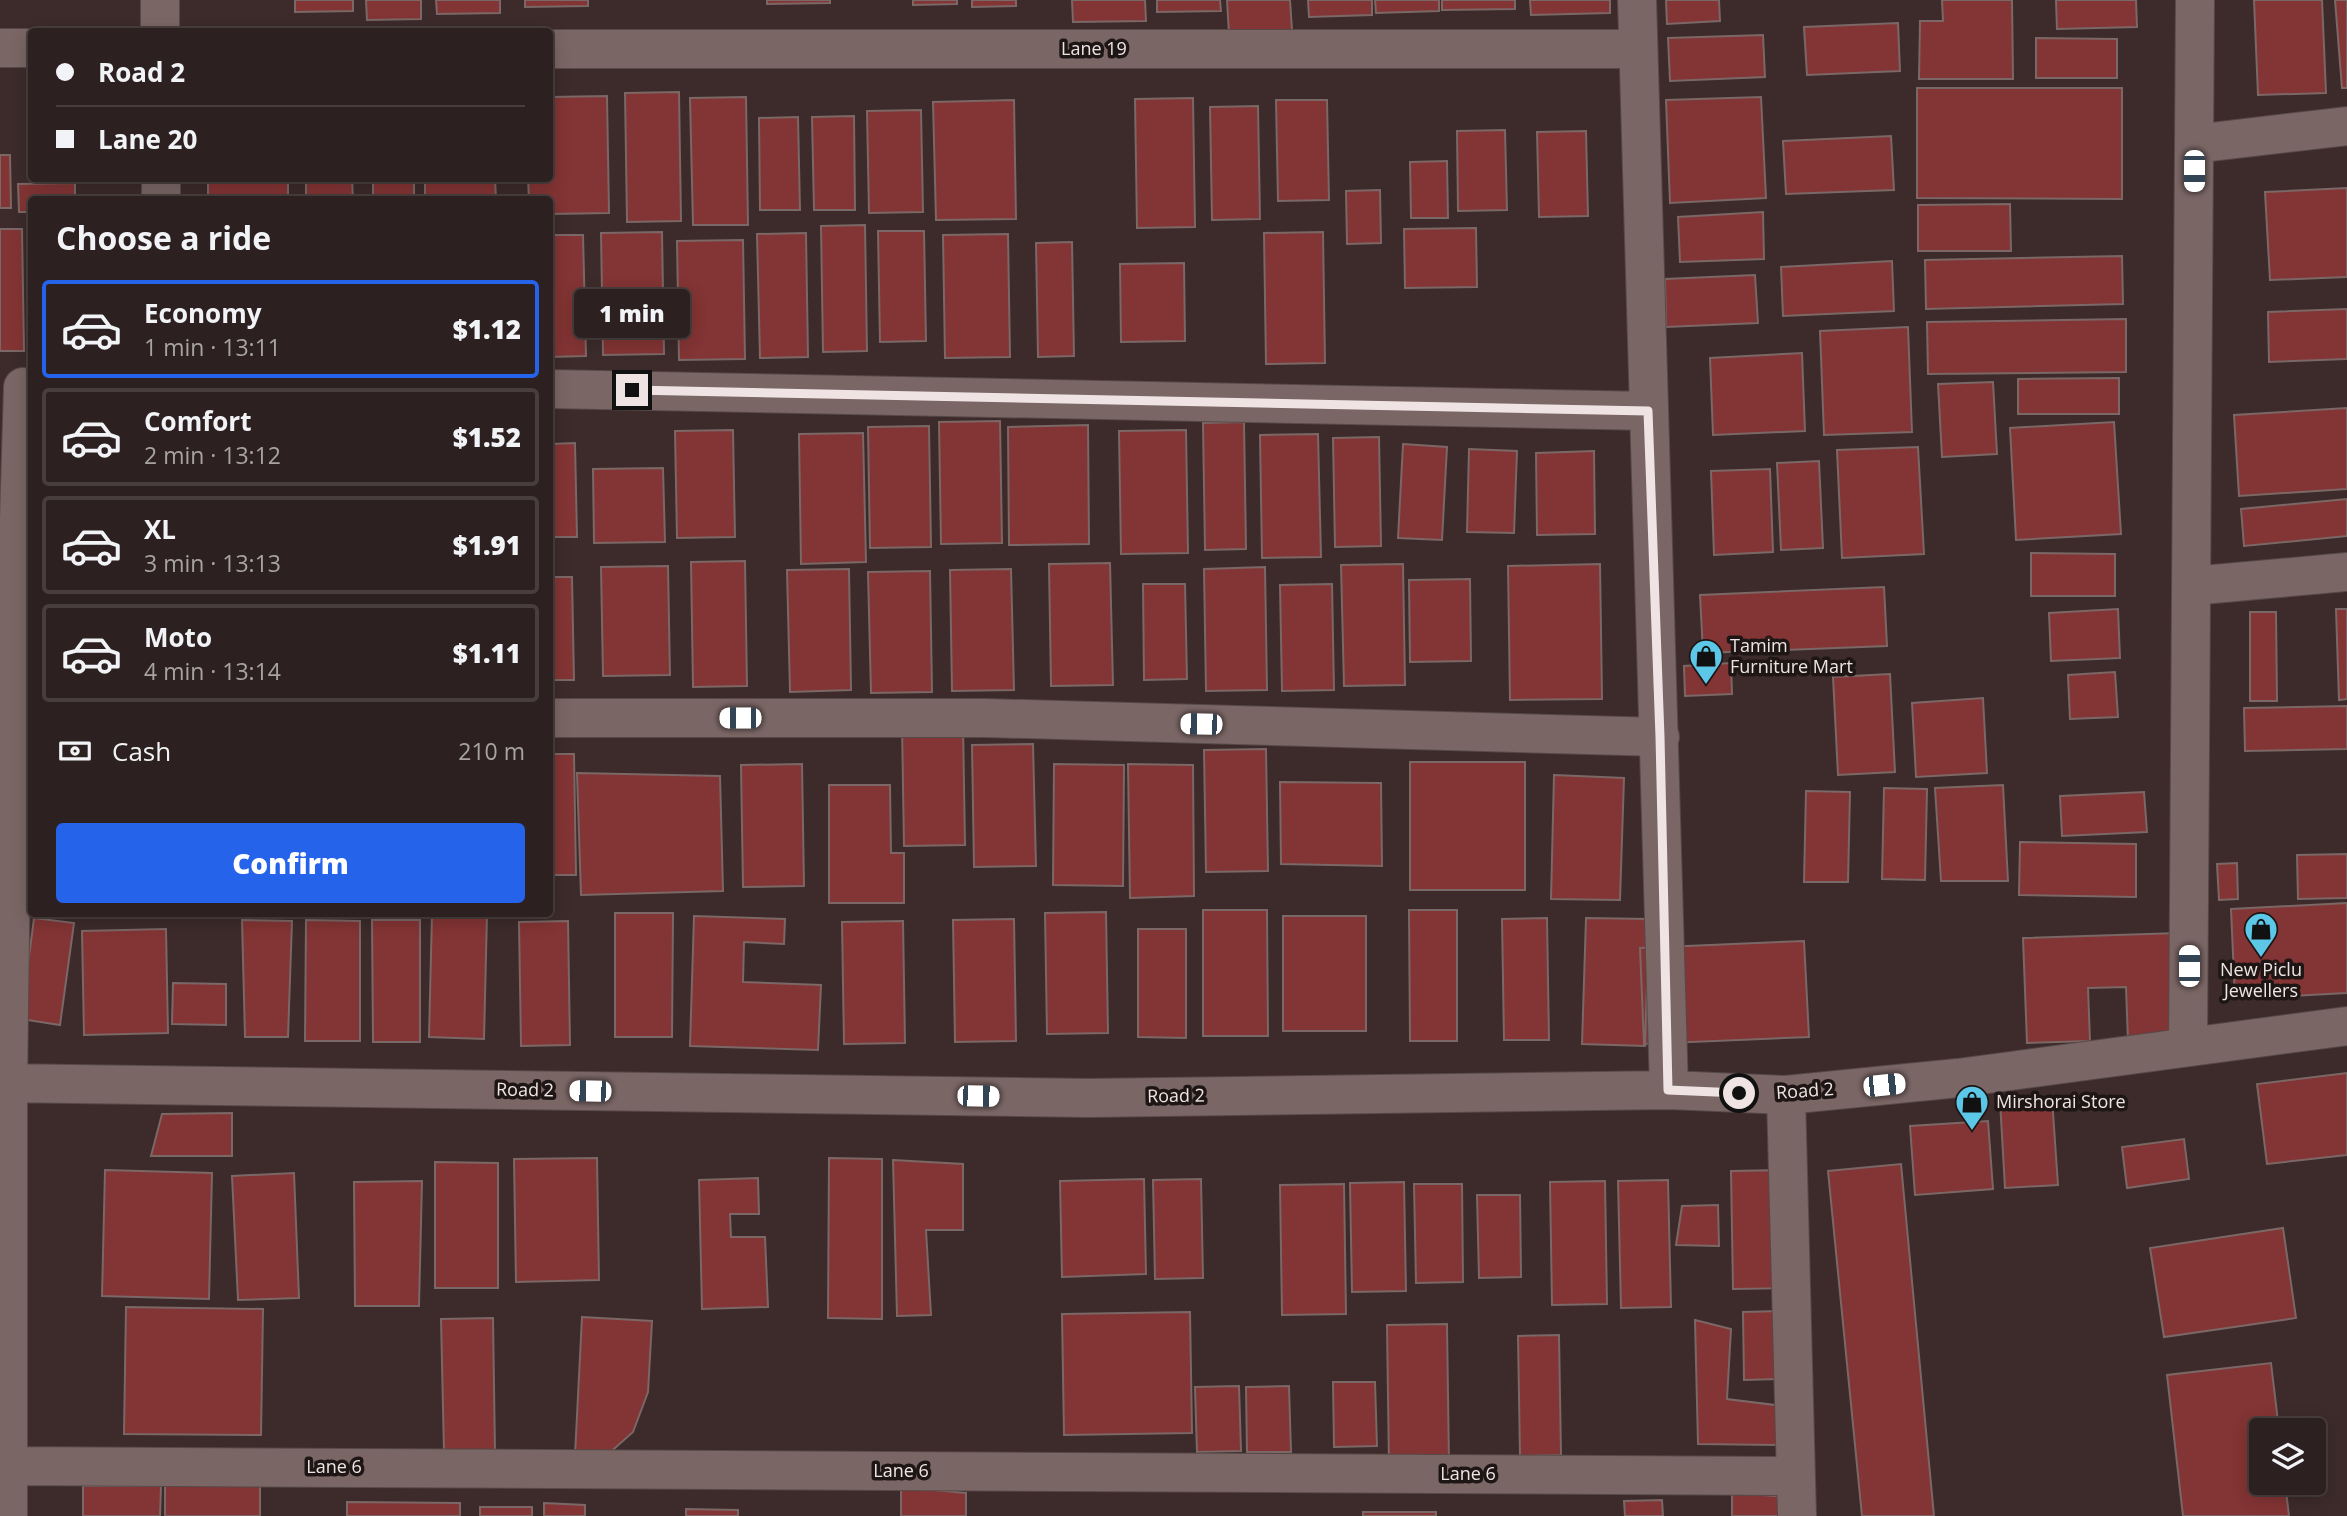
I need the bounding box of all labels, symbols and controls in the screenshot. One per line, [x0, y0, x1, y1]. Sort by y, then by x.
street label: Lane 19 [1061, 36, 1127, 60]
text: Road 2 [98, 54, 185, 90]
text: Lane 20 [98, 121, 197, 157]
car [2184, 150, 2205, 192]
text: Choose a ride [56, 216, 271, 259]
callout: 1 min [574, 288, 690, 338]
text: Economy [144, 295, 262, 331]
text: 1 min [599, 297, 665, 329]
icon: car [60, 298, 123, 361]
text: $1.12 [453, 311, 521, 347]
text: 1 min · 13:11 [144, 331, 281, 363]
route end [616, 374, 648, 406]
text: Comfort [144, 403, 251, 439]
icon: car [60, 406, 123, 469]
text: $1.52 [453, 419, 521, 455]
text: 2 min · 13:12 [144, 439, 281, 471]
text: XL [144, 511, 176, 547]
icon: car [60, 514, 123, 577]
text: $1.91 [453, 527, 521, 563]
text: 3 min · 13:13 [144, 547, 281, 579]
text: Moto [144, 619, 212, 655]
icon: car [60, 622, 123, 685]
place label: Tamim Furniture Mart [1730, 633, 1853, 678]
text: $1.11 [453, 635, 521, 671]
shop icon: Tamim Furniture Mart [1687, 637, 1725, 686]
text: 4 min · 13:14 [144, 655, 281, 687]
car [720, 708, 762, 729]
car [1180, 713, 1223, 735]
icon: cash [56, 732, 94, 770]
text: Cash [112, 733, 171, 769]
text: 210 m [458, 735, 525, 767]
button: Confirm [56, 823, 525, 903]
shop icon: New Piclu Jewellers [2242, 910, 2280, 959]
car [2179, 945, 2200, 987]
place label: New Piclu Jewellers [2220, 957, 2302, 1002]
car [1863, 1072, 1906, 1098]
street label: Road 2 [496, 1076, 554, 1102]
street label: Road 2 [1775, 1076, 1835, 1104]
route start [1723, 1077, 1755, 1109]
car [569, 1080, 612, 1102]
street label: Road 2 [1147, 1082, 1205, 1108]
shop icon: Mirshorai Store [1953, 1083, 1991, 1132]
car [957, 1085, 1000, 1107]
place label: Mirshorai Store [1996, 1089, 2126, 1113]
map controls [2249, 1418, 2326, 1495]
button: layers [2249, 1418, 2326, 1495]
street label: Lane 6 [306, 1454, 362, 1478]
street label: Lane 6 [873, 1458, 929, 1482]
street label: Lane 6 [1440, 1461, 1496, 1485]

